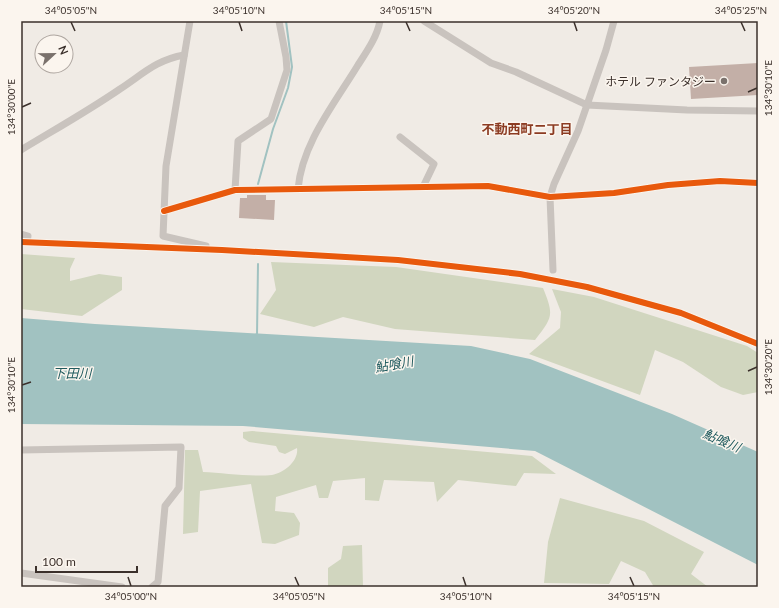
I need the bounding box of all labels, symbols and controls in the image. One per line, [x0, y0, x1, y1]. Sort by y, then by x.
text: 34°05'05"N [45, 4, 97, 16]
text: 34°05'10"N [213, 4, 265, 16]
text: 34°05'15"N [380, 4, 432, 16]
text: 34°05'20"N [548, 4, 600, 16]
text: 34°05'25"N [715, 4, 767, 16]
north arrow [34, 34, 74, 74]
text: N [56, 44, 71, 56]
text: 134°30'10"E [762, 60, 774, 116]
place label: ホテル ファンタジー [605, 74, 716, 89]
marker: ホテル ファンタジー [719, 76, 729, 86]
text: 134°30'00"E [5, 79, 17, 135]
district label: 不動西町二丁目 [481, 121, 573, 137]
text: 134°30'20"E [762, 339, 774, 395]
water label: 鮎喰川 [373, 352, 417, 375]
text: 134°30'10"E [5, 357, 17, 413]
water label: 下田川 [52, 365, 93, 381]
water label: 鮎喰川 [701, 425, 745, 456]
scale bar [36, 548, 137, 574]
text: 100 m [42, 554, 76, 569]
text: 34°05'00"N [105, 590, 157, 602]
text: 34°05'05"N [273, 590, 325, 602]
text: 34°05'10"N [440, 590, 492, 602]
text: 34°05'15"N [608, 590, 660, 602]

